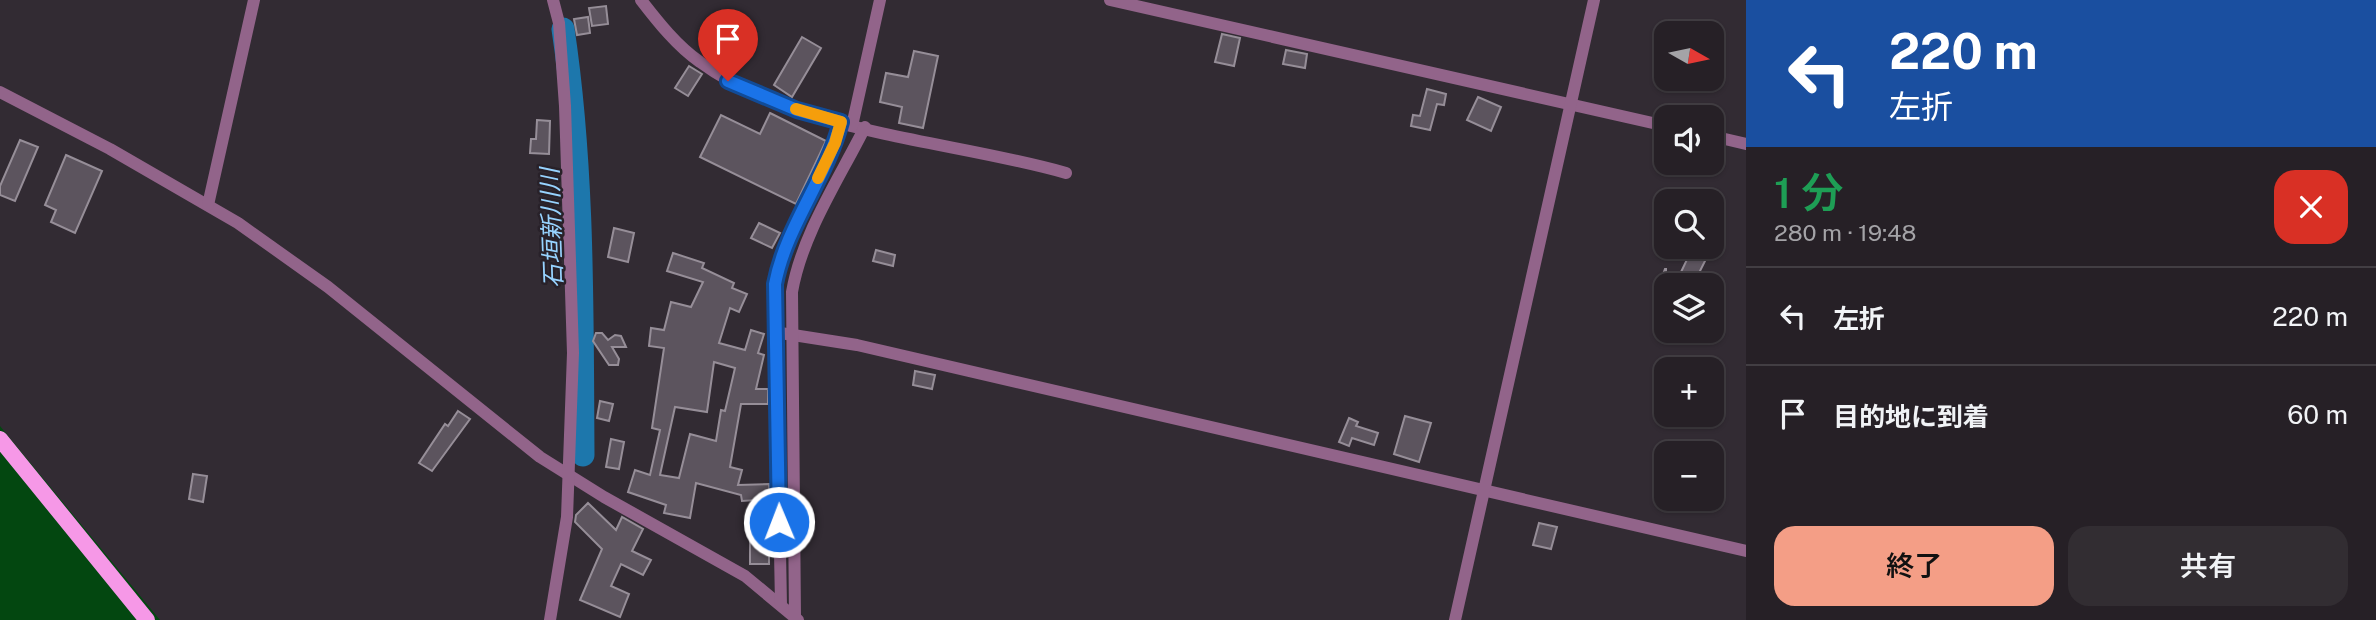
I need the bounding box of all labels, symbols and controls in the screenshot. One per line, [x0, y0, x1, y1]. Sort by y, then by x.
pin [698, 9, 758, 81]
icon: arrive [709, 20, 747, 58]
north arrow [1654, 21, 1724, 91]
map controls [1654, 21, 1724, 511]
text: 220 m [1889, 22, 2038, 80]
icon: left [1774, 28, 1865, 119]
text: 左折 [1889, 88, 1953, 125]
button: sound [1654, 105, 1724, 175]
water label: 石垣新川川 [535, 165, 567, 288]
text: 1 分 [1774, 168, 1843, 217]
button: close [2274, 170, 2348, 244]
button: search [1654, 189, 1724, 259]
text: 280 m · 19:48 [1774, 219, 1916, 246]
button: layers [1654, 273, 1724, 343]
icon: left [1774, 297, 1812, 335]
text: 220 m [2272, 301, 2348, 332]
text: 左折 [1833, 303, 1885, 334]
button: + [1654, 357, 1724, 427]
icon: arrive [1774, 395, 1812, 433]
text: 60 m [2287, 399, 2348, 430]
text: 目的地に到着 [1833, 401, 1989, 432]
button: − [1654, 441, 1724, 511]
position arrow [742, 485, 816, 559]
button: 終了 [1774, 526, 2054, 606]
button: 共有 [2068, 526, 2348, 606]

